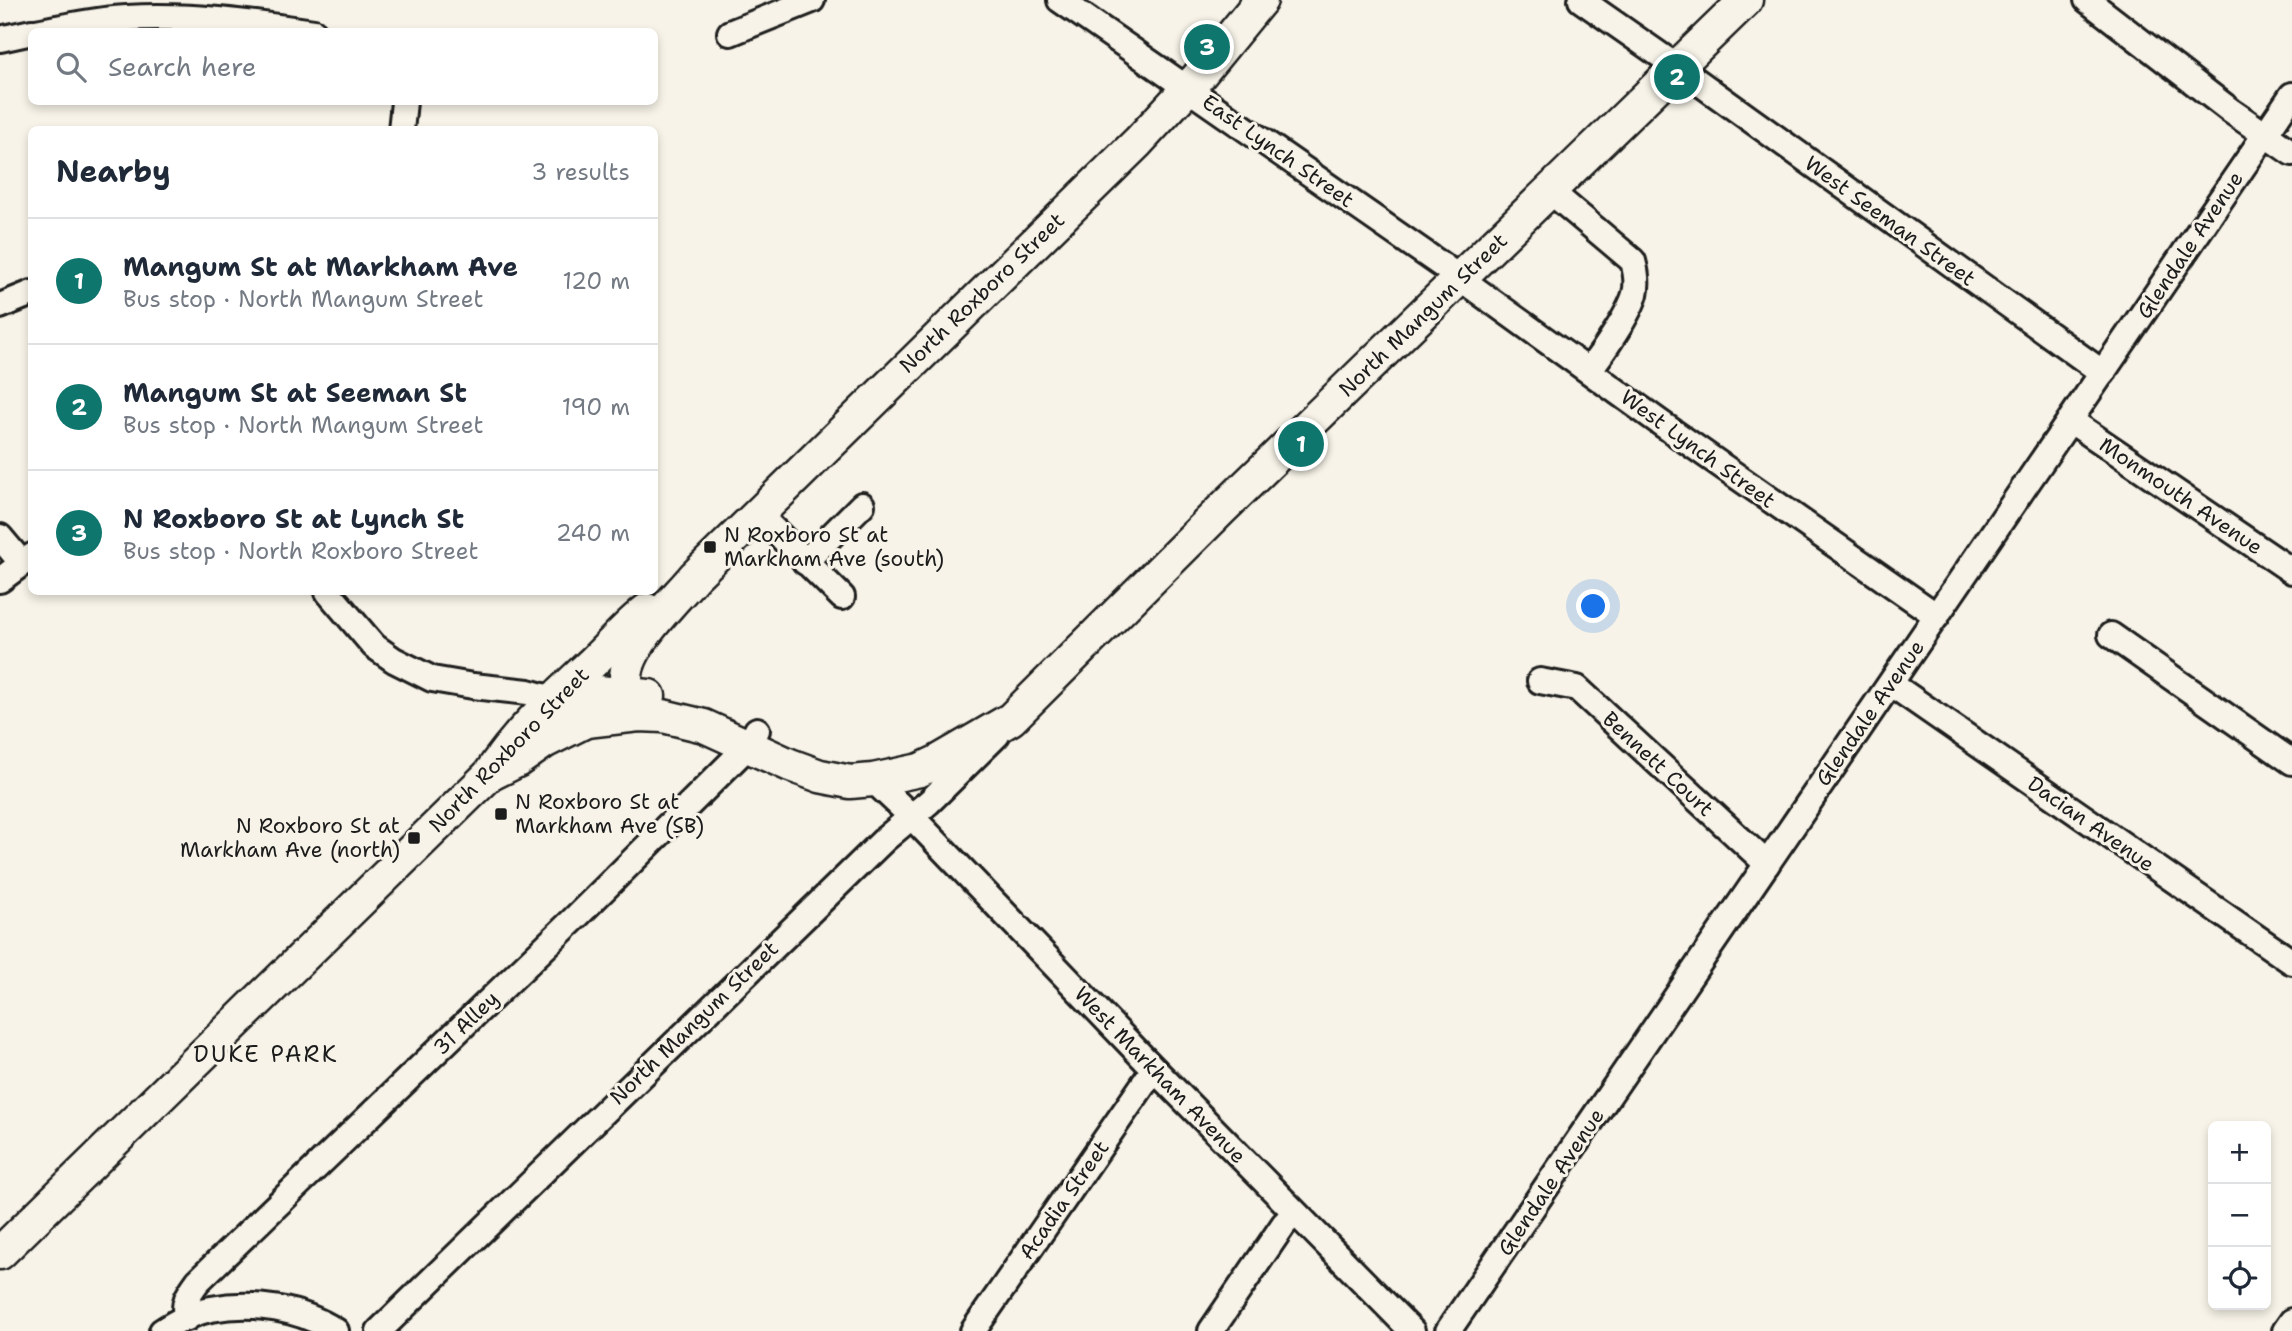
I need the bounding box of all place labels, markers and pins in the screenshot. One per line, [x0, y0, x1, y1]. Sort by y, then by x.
pin: 3 [1184, 21, 1230, 73]
pin: 2 [1654, 51, 1700, 103]
pin: 1 [1278, 418, 1324, 470]
place label: N Roxboro St at Markham Ave (south) [724, 521, 944, 573]
marker: N Roxboro St at Markham Ave (south) [702, 539, 718, 555]
place label: N Roxboro St at Markham Ave (SB) [515, 788, 704, 840]
marker: N Roxboro St at Markham Ave (SB) [493, 806, 509, 822]
place label: N Roxboro St at Markham Ave (north) [180, 812, 400, 864]
marker: N Roxboro St at Markham Ave (north) [406, 830, 422, 846]

